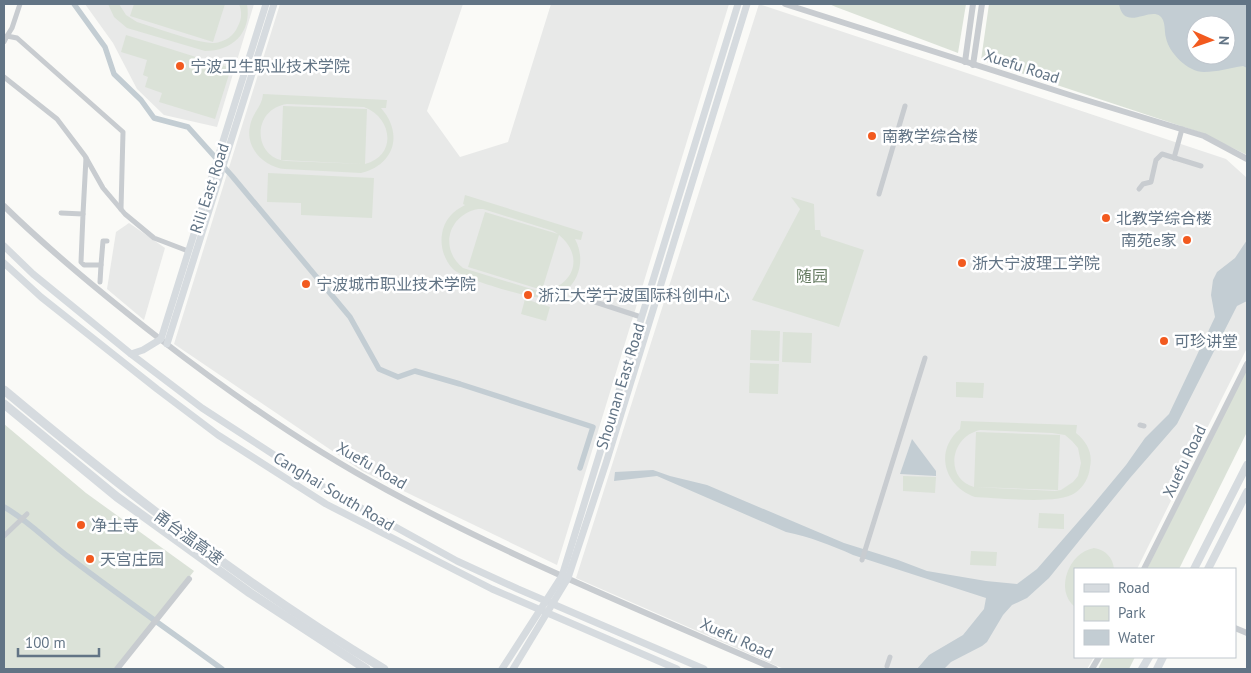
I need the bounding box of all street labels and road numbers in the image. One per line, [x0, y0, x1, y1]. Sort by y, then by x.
street label: Xuefu Road [982, 44, 1062, 88]
street label: Rili East Road [185, 140, 233, 236]
street label: Shounan East Road [591, 320, 649, 452]
street label: Xuefu Road [1158, 422, 1210, 500]
street label: Xuefu Road [333, 437, 411, 493]
street label: Canghai South Road [270, 447, 398, 535]
street label: 甬台温高速 [151, 505, 227, 569]
street label: Xuefu Road [697, 613, 777, 663]

